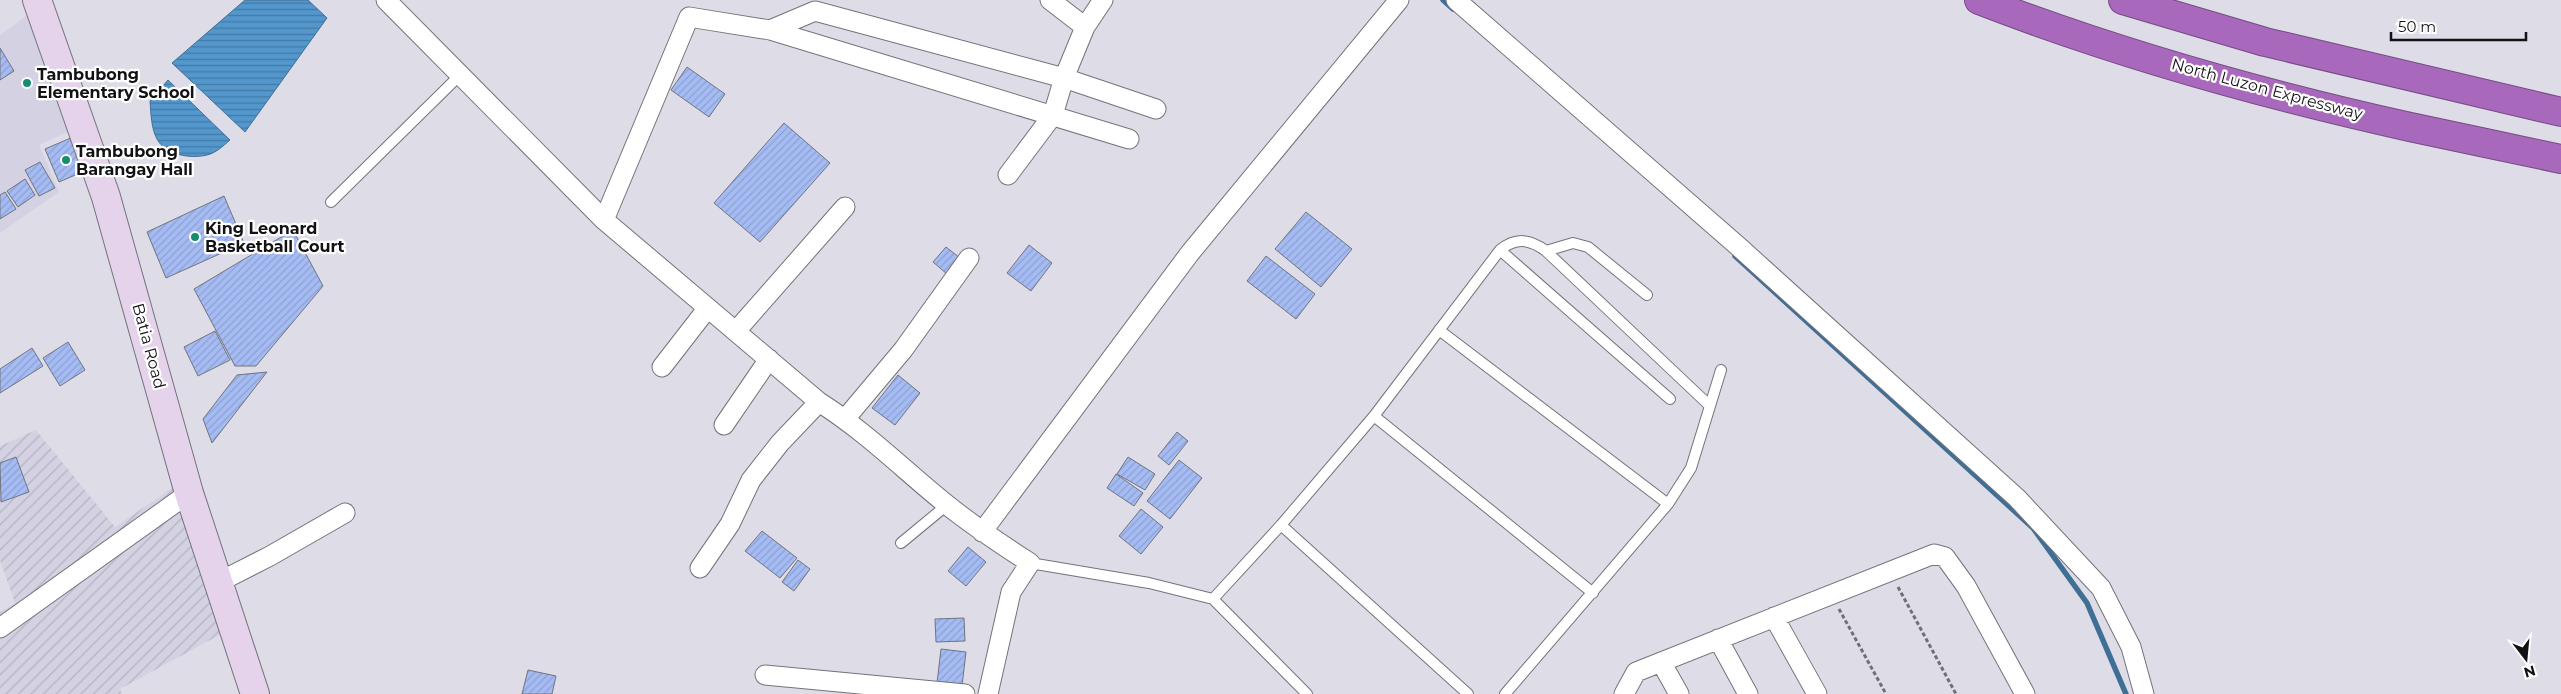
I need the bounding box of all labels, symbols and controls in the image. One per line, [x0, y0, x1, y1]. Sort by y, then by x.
scale bar [2391, 10, 2526, 42]
text: 50 m [2398, 17, 2436, 36]
street label: North Luzon Expressway [2169, 54, 2365, 124]
place label: Tambubong Elementary School [37, 65, 195, 102]
marker: Tambubong Elementary School [21, 77, 33, 89]
place label: Tambubong Barangay Hall [76, 142, 193, 179]
marker: Tambubong Barangay Hall [60, 154, 72, 166]
place label: King Leonard Basketball Court [205, 219, 345, 256]
marker: King Leonard Basketball Court [189, 231, 201, 243]
street label: Batia Road [128, 301, 170, 391]
north arrow [2501, 634, 2551, 684]
text: N [2522, 661, 2538, 682]

